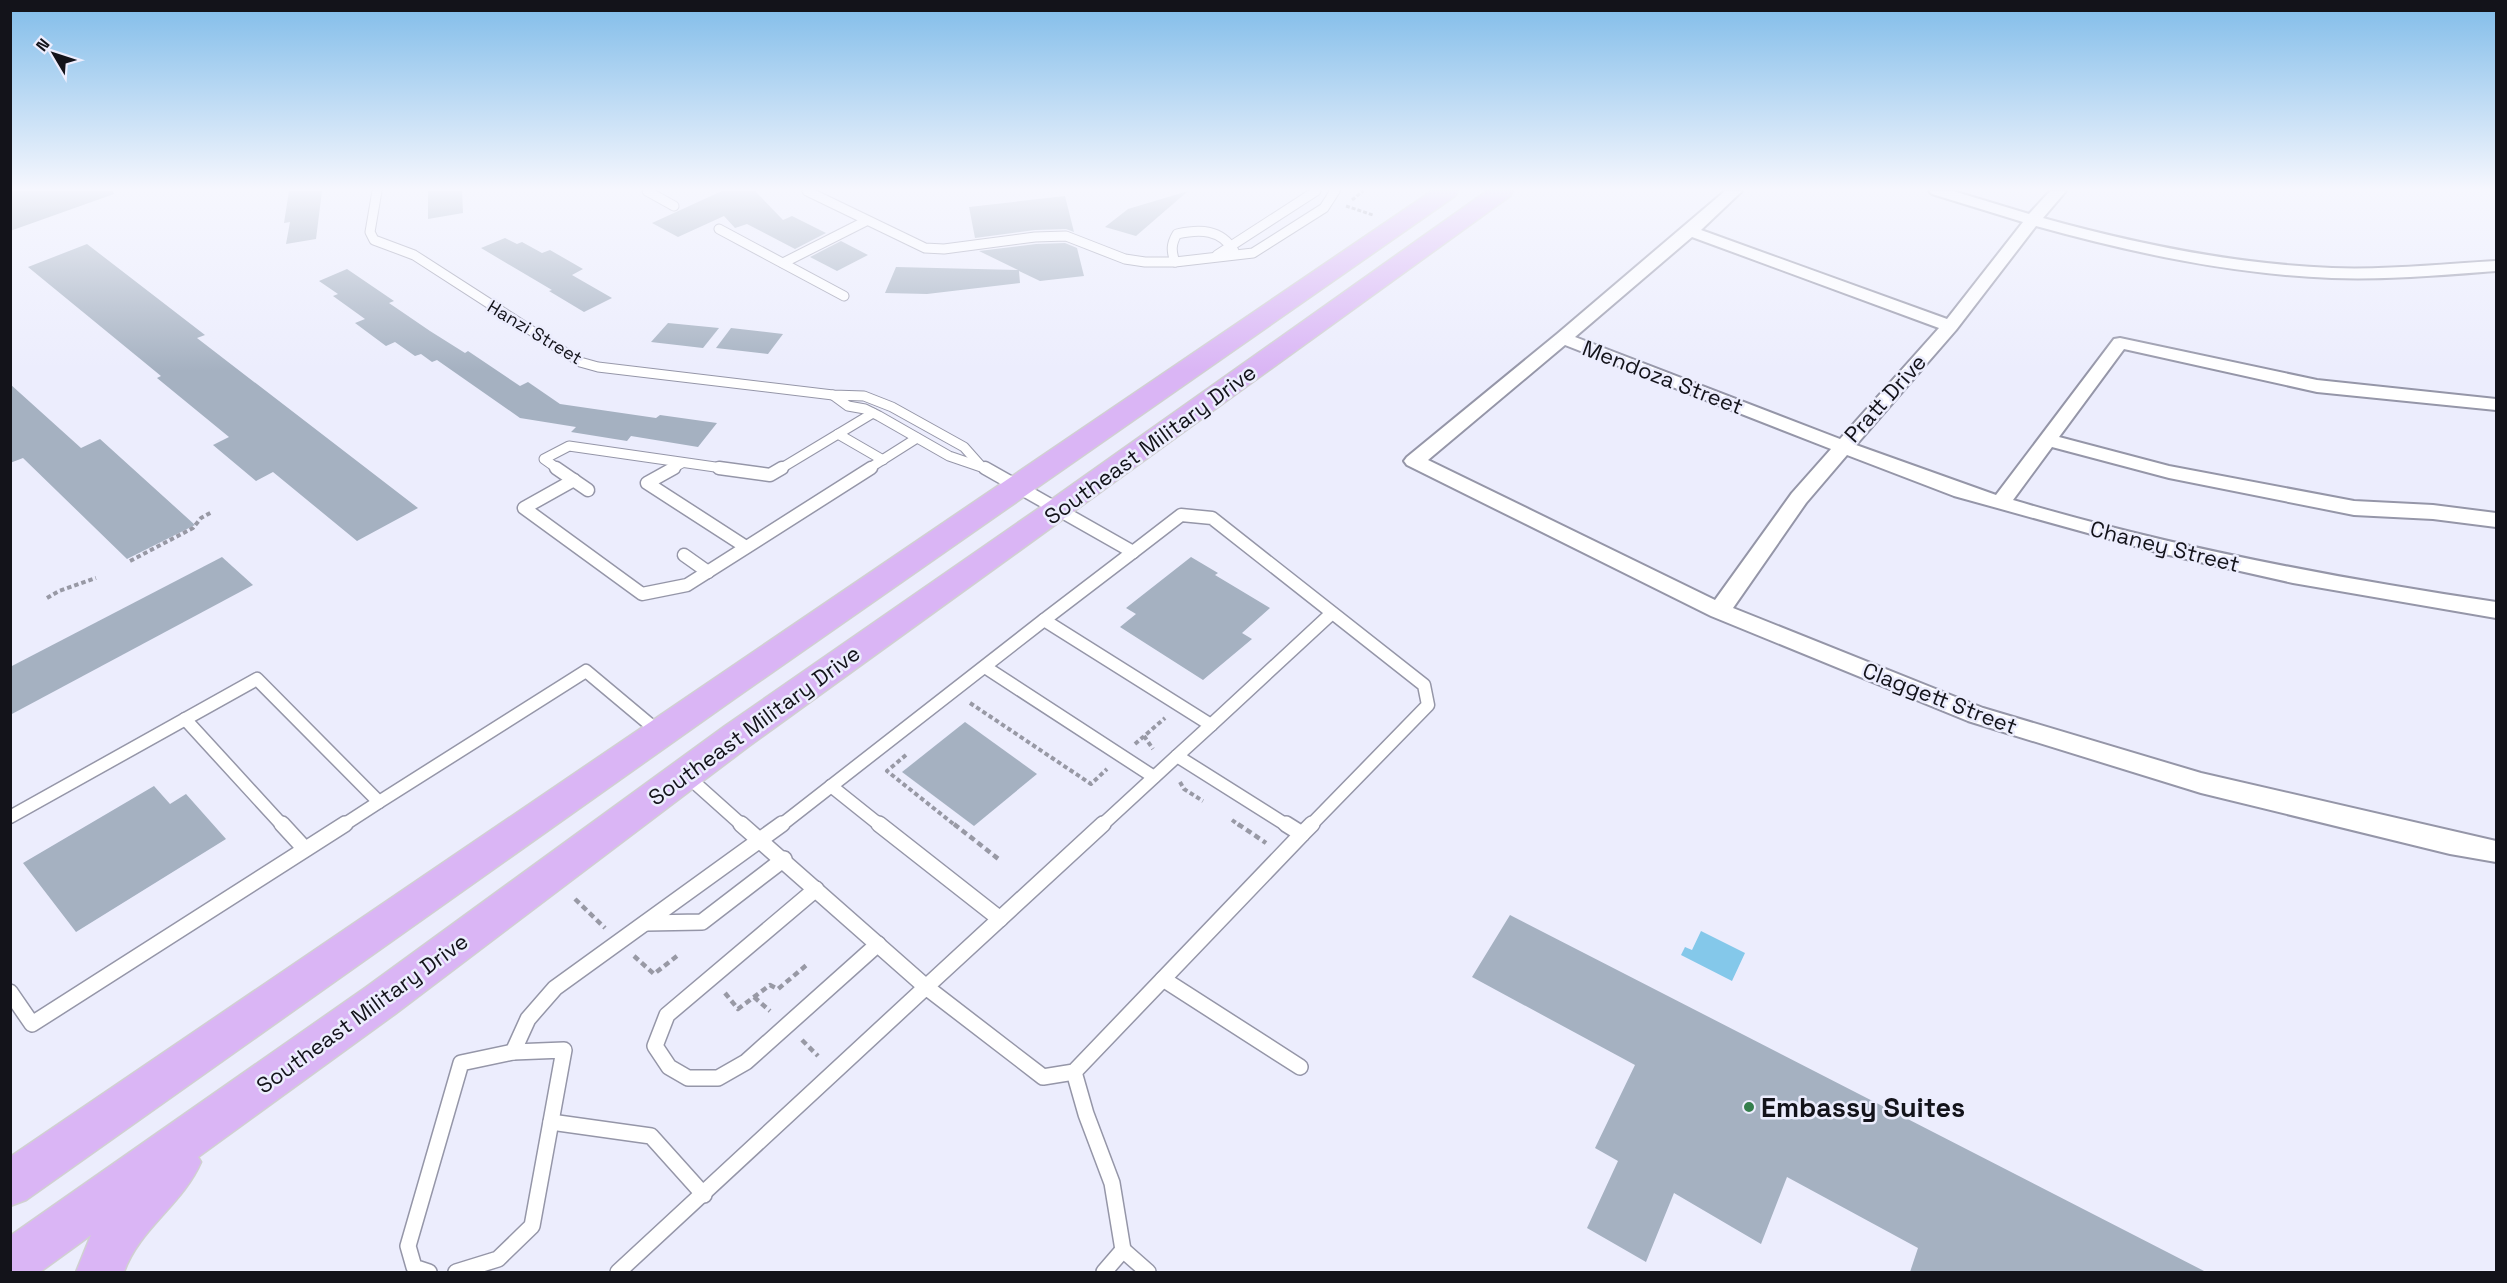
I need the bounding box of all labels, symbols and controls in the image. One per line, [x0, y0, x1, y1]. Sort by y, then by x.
north arrow [24, 24, 84, 84]
text: N [31, 34, 54, 56]
street label: Hanzi Street [483, 295, 587, 369]
street label: Mendoza Street [1579, 333, 1747, 421]
street label: Pratt Drive [1838, 348, 1932, 448]
street label: Southeast Military Drive [1039, 358, 1261, 530]
street label: Chaney Street [2087, 514, 2243, 578]
street label: Southeast Military Drive [643, 639, 865, 811]
street label: Claggett Street [1859, 656, 2021, 740]
street label: Southeast Military Drive [251, 927, 473, 1099]
place label: Embassy Suites [1761, 1090, 1965, 1125]
marker: Embassy Suites [1742, 1100, 1756, 1114]

